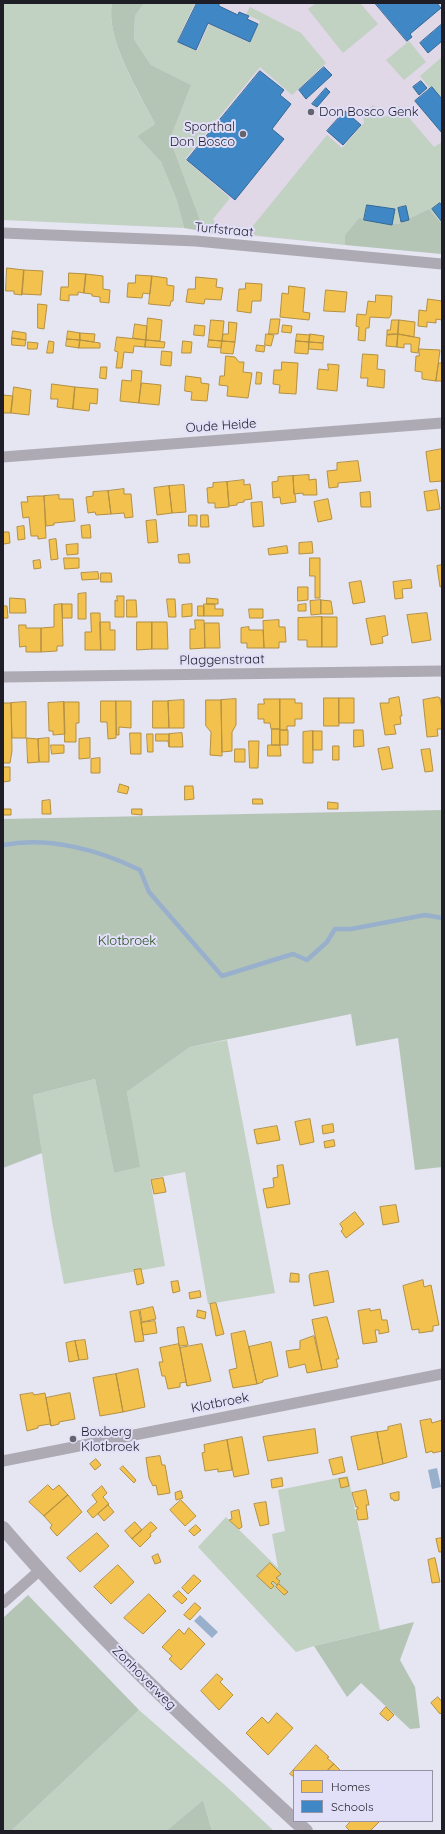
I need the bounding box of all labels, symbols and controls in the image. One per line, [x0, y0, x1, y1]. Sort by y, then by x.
place label: Don Bosco Genk [319, 104, 419, 120]
marker: Don Bosco Genk [306, 107, 316, 117]
place label: Sporthal Don Bosco [170, 119, 235, 150]
marker: Sporthal Don Bosco [238, 129, 248, 139]
street label: Turfstraat [194, 220, 254, 240]
street label: Oude Heide [185, 416, 257, 436]
street label: Plaggenstraat [179, 651, 265, 669]
park label: Klotbroek [98, 933, 156, 949]
street label: Klotbroek [190, 1390, 250, 1416]
place label: Boxberg Klotbroek [81, 1424, 140, 1455]
marker: Boxberg Klotbroek [68, 1434, 78, 1444]
street label: Zonhoverweg [109, 1643, 179, 1713]
legend [293, 1770, 433, 1822]
text: Homes [331, 1779, 370, 1794]
text: Schools [331, 1799, 374, 1814]

